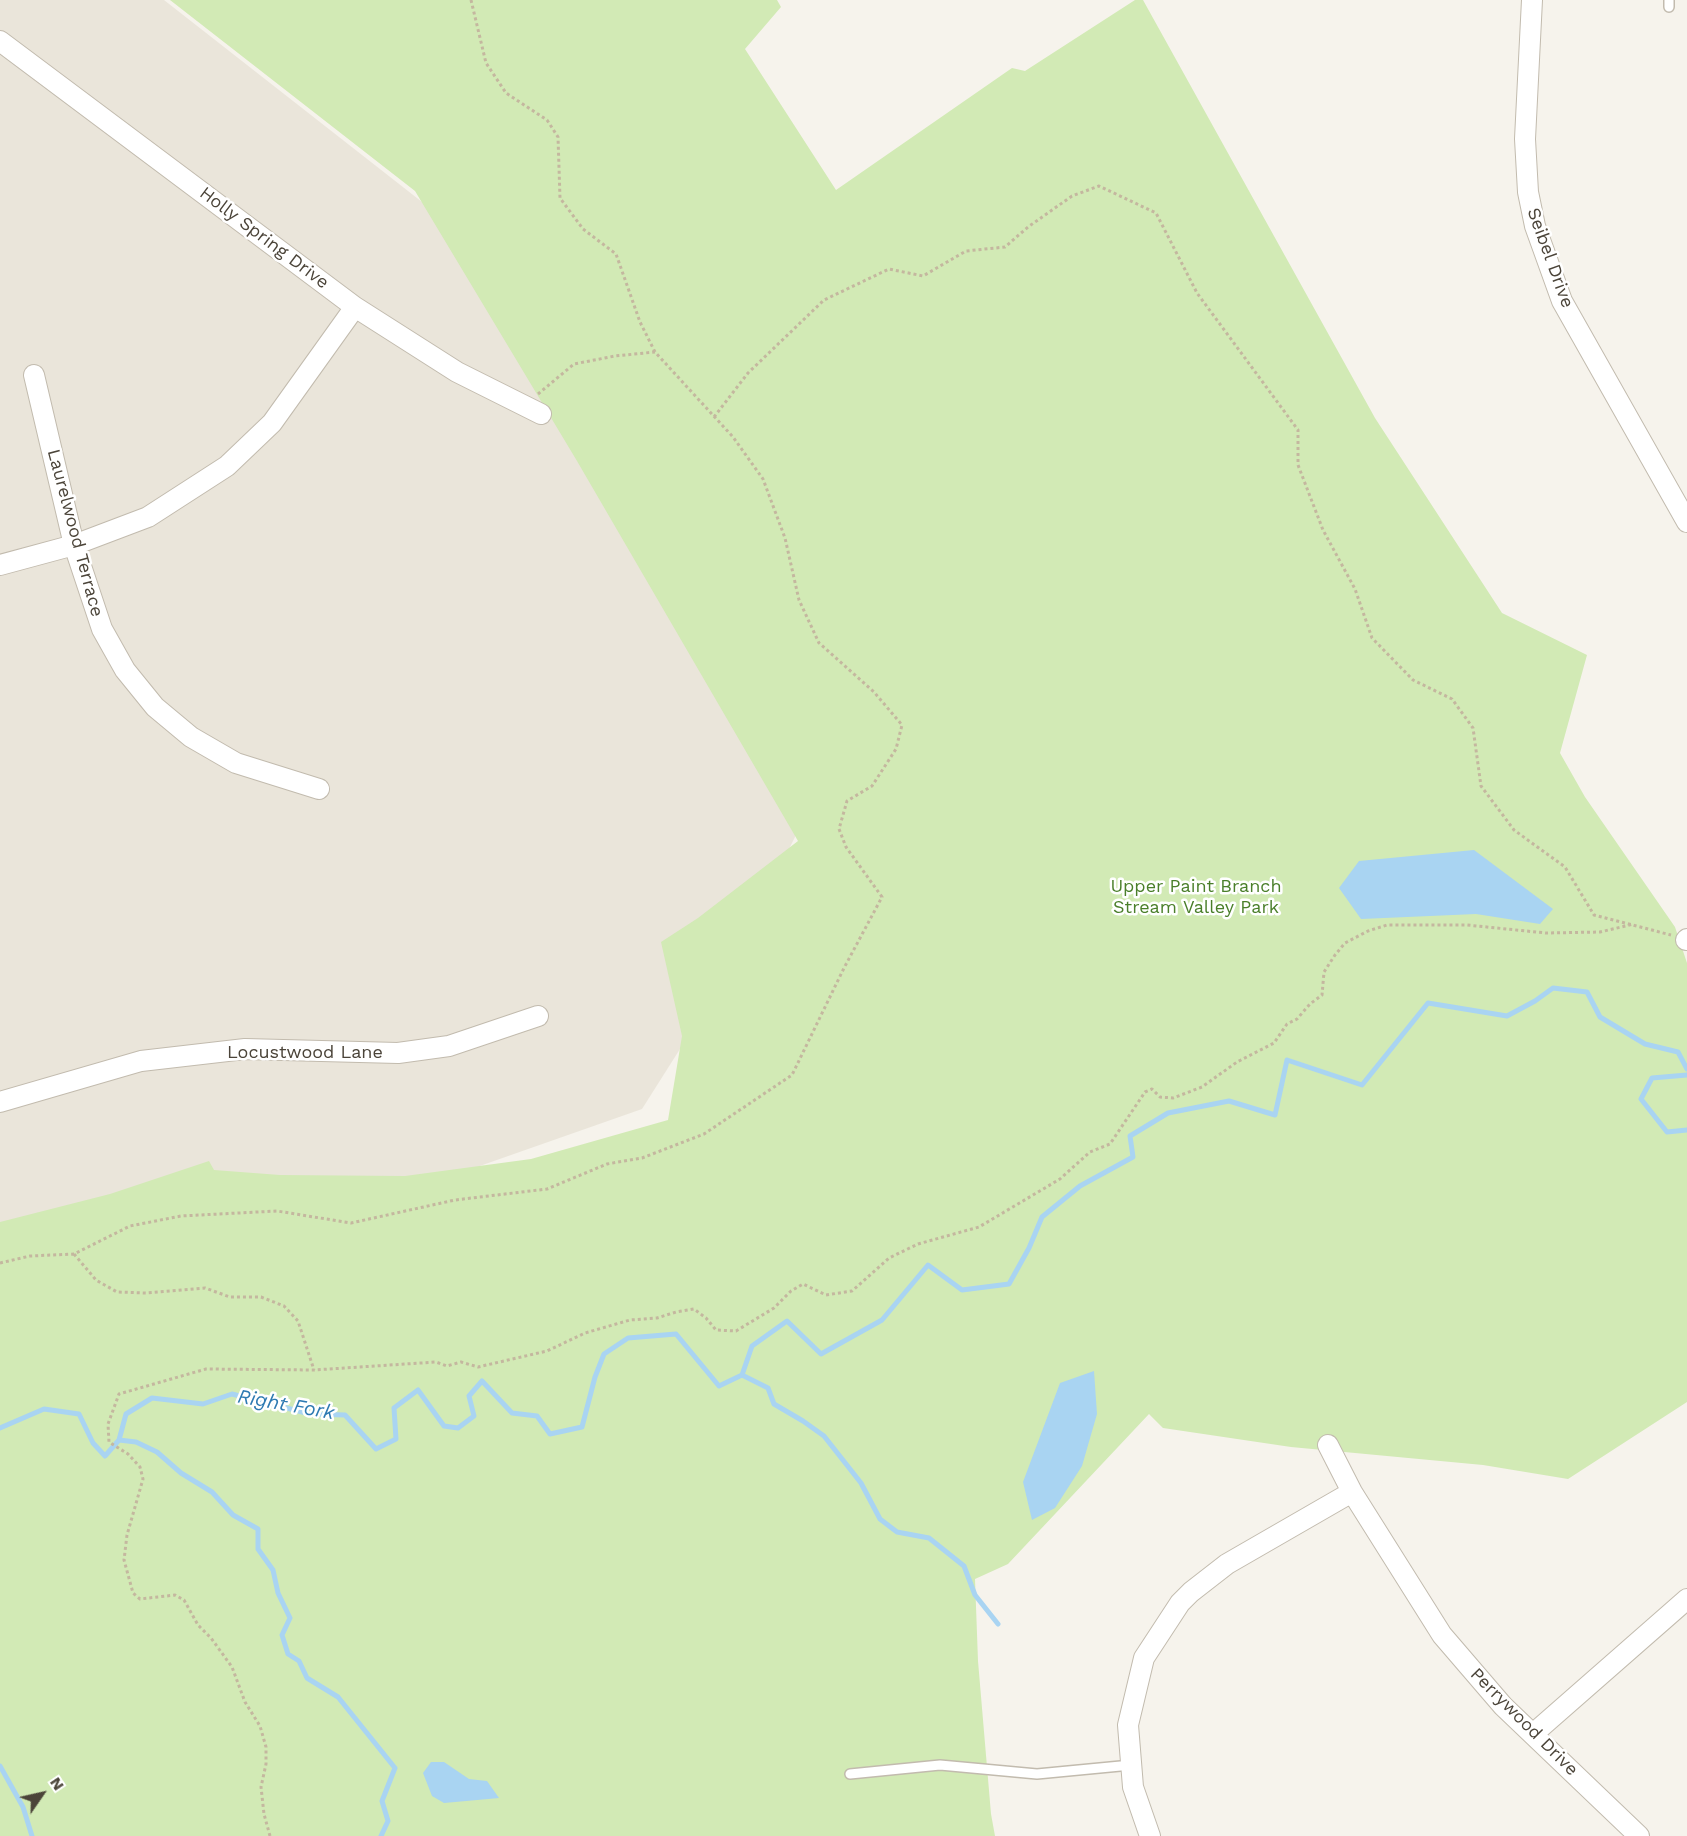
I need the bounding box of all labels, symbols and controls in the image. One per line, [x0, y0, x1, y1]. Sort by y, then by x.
street label: Holly Spring Drive [195, 182, 333, 294]
street label: Seibel Drive [1522, 205, 1578, 311]
street label: Laurelwood Terrace [42, 447, 108, 619]
park label: Upper Paint Branch Stream Valley Park [1110, 876, 1282, 918]
street label: Locustwood Lane [227, 1042, 383, 1064]
water label: Right Fork [236, 1385, 336, 1425]
street label: Perrywood Drive [1466, 1664, 1582, 1780]
north arrow [12, 1764, 72, 1824]
text: N [46, 1773, 69, 1794]

